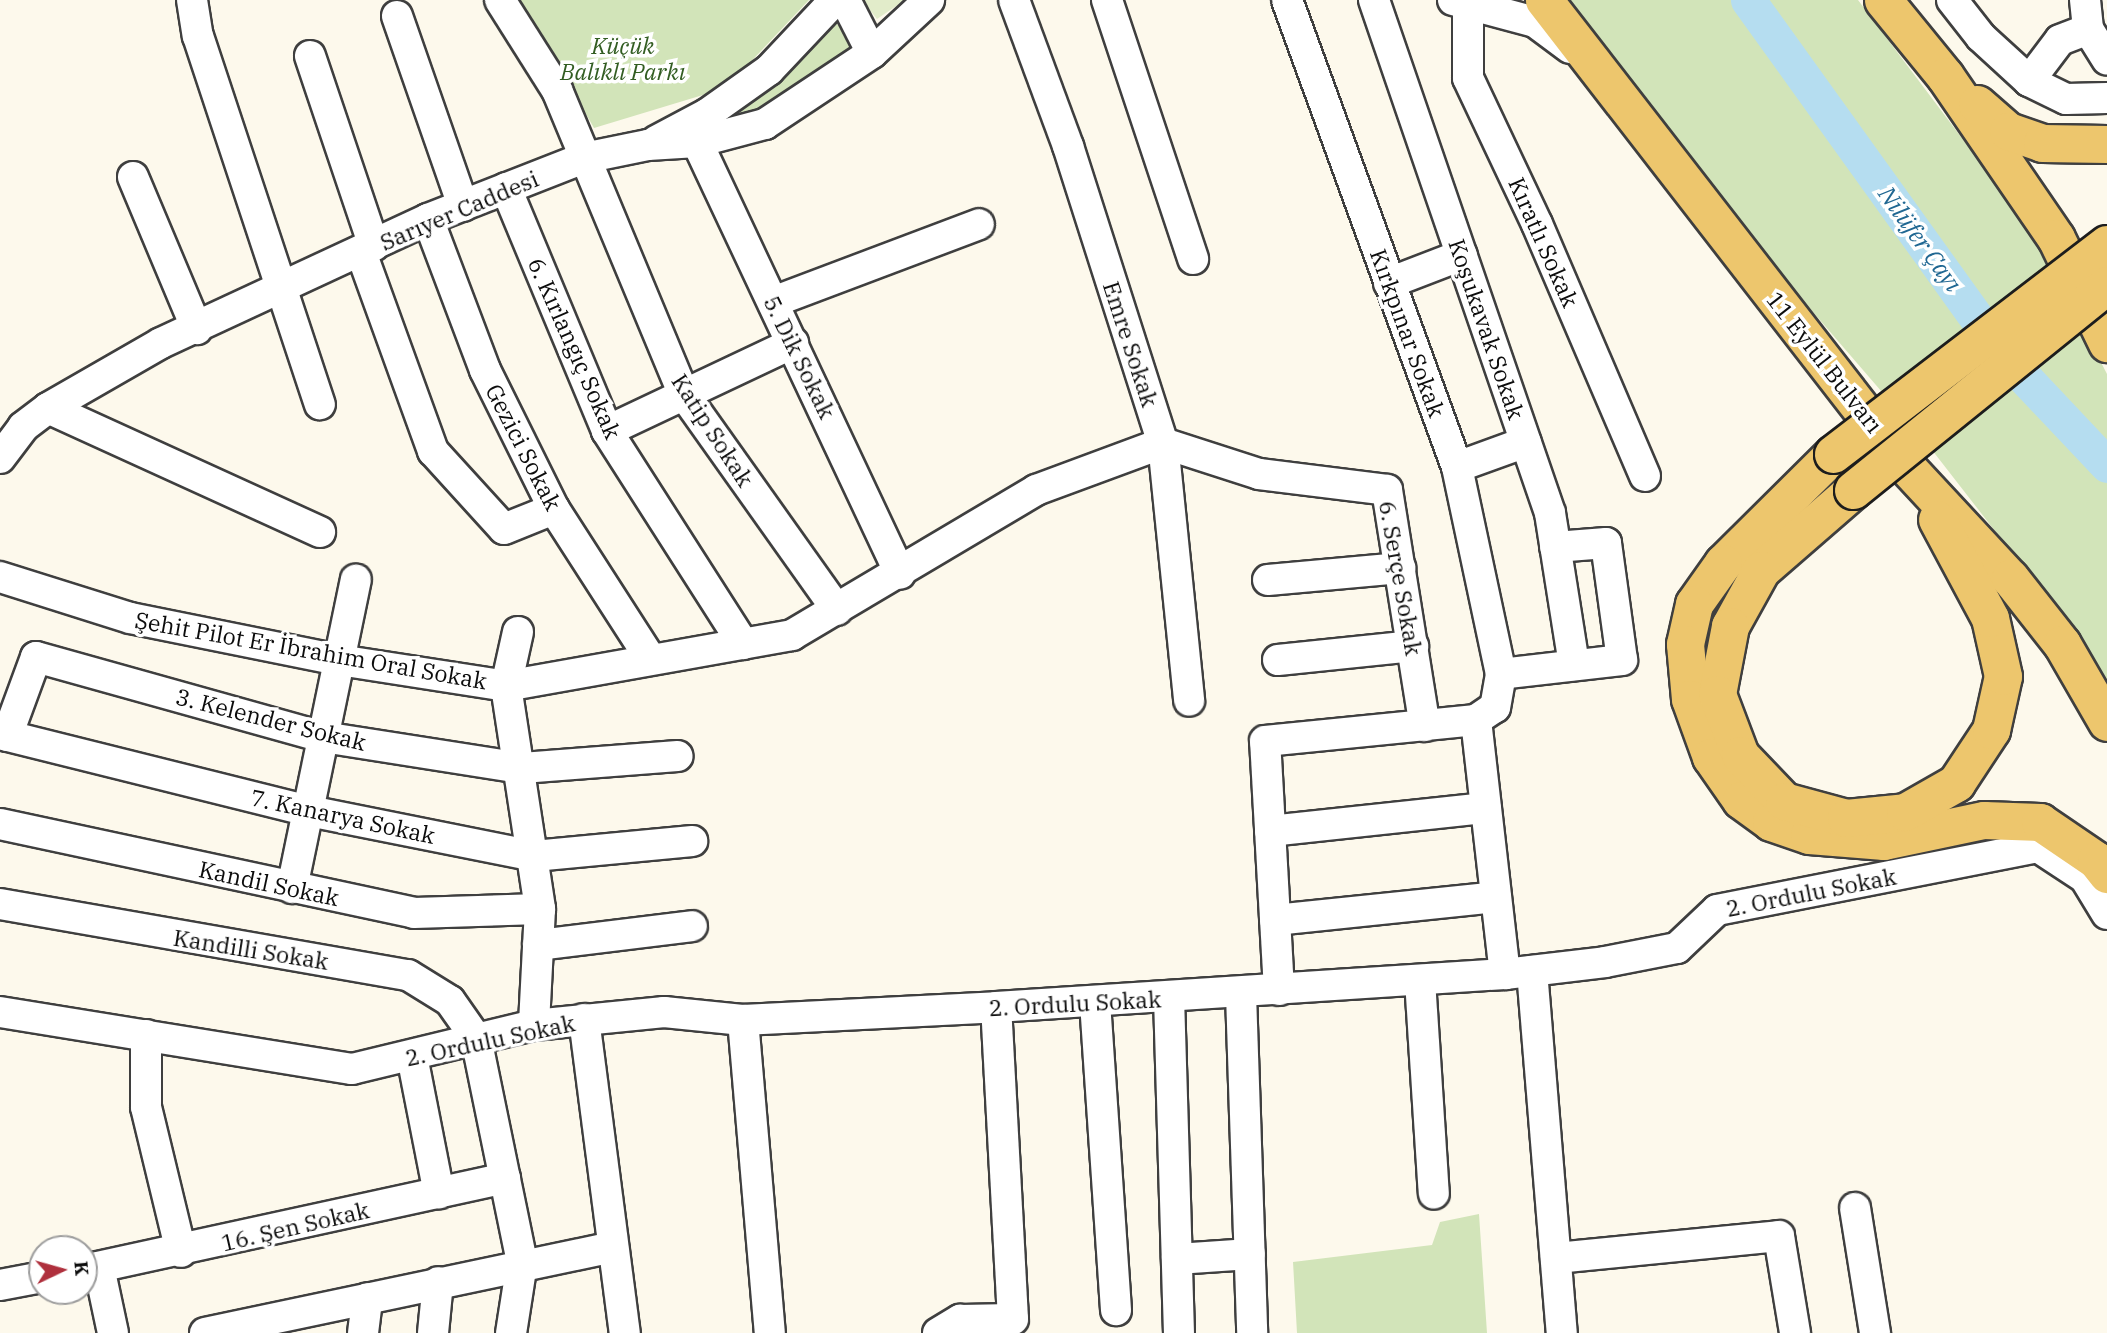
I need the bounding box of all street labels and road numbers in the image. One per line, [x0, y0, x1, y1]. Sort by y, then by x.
street label: Sarıyer Caddesi [376, 164, 542, 256]
street label: Kıratlı Sokak [1503, 173, 1585, 311]
street label: Koşukavak Sokak [1443, 235, 1531, 423]
street label: Kırkpınar Sokak [1365, 245, 1451, 421]
street label: 6. Kırlangıç Sokak [523, 253, 627, 443]
street label: Emre Sokak [1098, 278, 1164, 410]
street label: 11 Eylül Bulvarı [1761, 286, 1889, 438]
street label: 5. Dik Sokak [758, 291, 842, 423]
street label: Katip Sokak [666, 368, 760, 492]
street label: Gezici Sokak [480, 379, 568, 515]
street label: 6. Serçe Sokak [1374, 499, 1428, 657]
street label: Şehit Pilot Er İbrahim Oral Sokak [133, 605, 489, 695]
street label: 3. Kelender Sokak [173, 682, 369, 756]
street label: 7. Kanarya Sokak [248, 783, 438, 849]
street label: Kandil Sokak [196, 855, 342, 911]
street label: 2. Ordulu Sokak [1724, 862, 1898, 922]
street label: Kandilli Sokak [171, 923, 331, 975]
street label: 2. Ordulu Sokak [988, 985, 1162, 1021]
street label: 2. Ordulu Sokak [403, 1009, 577, 1071]
street label: 16. Şen Sokak [218, 1196, 372, 1256]

